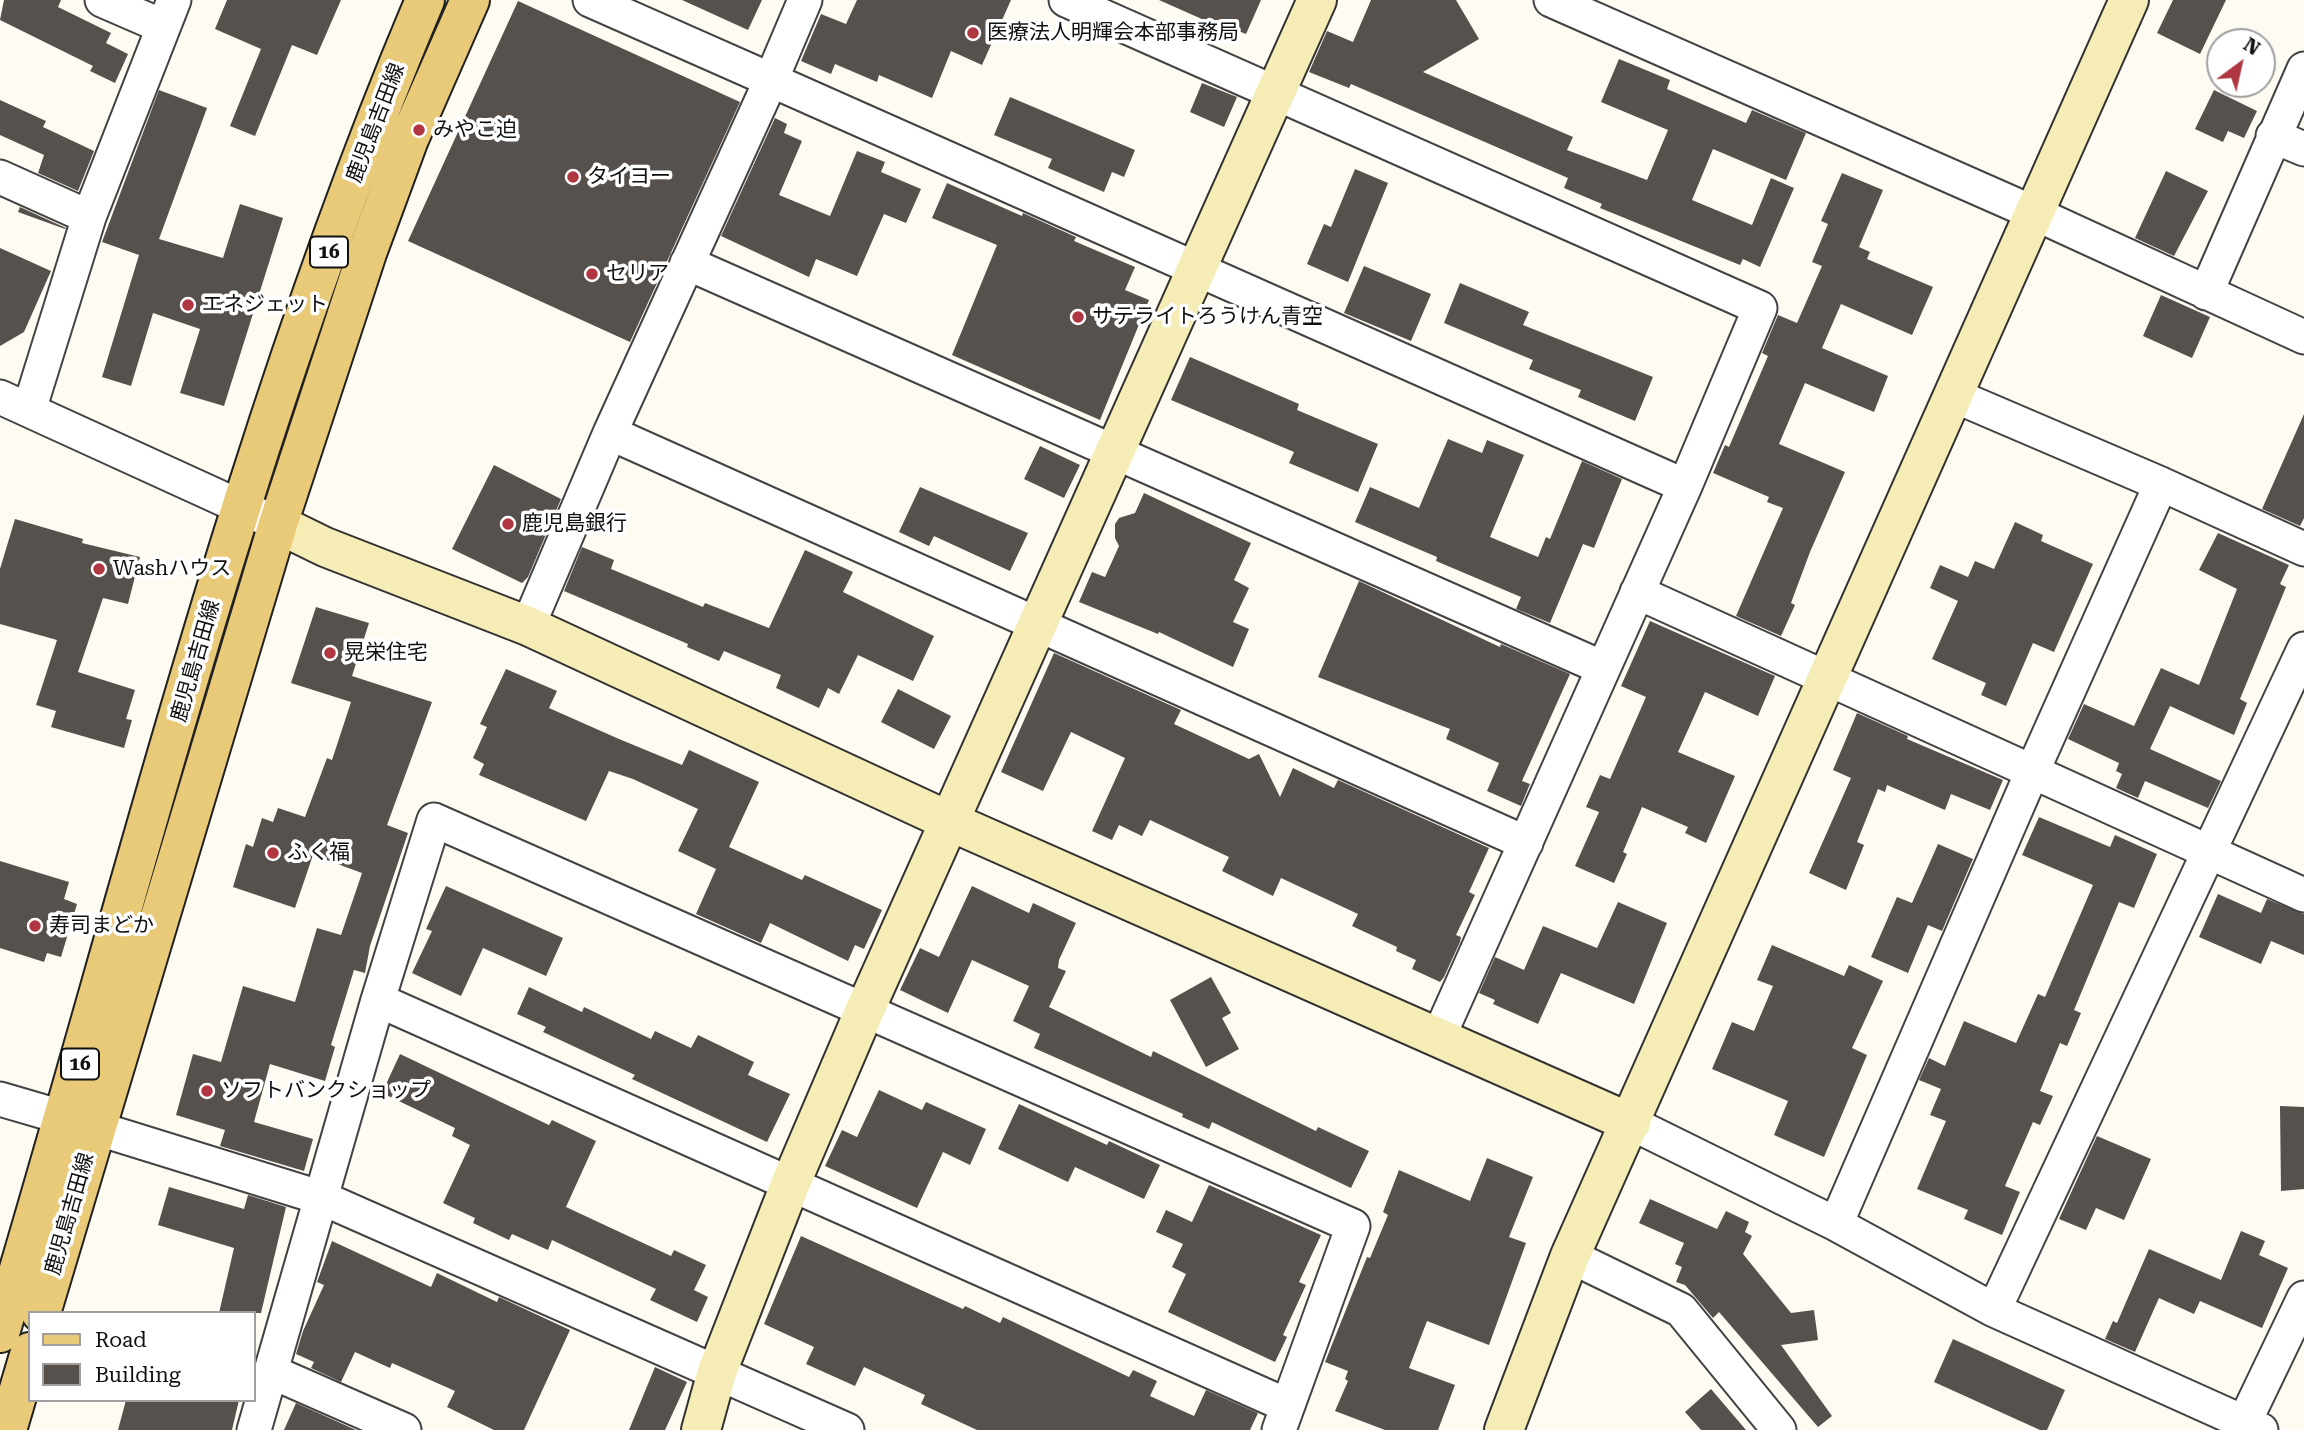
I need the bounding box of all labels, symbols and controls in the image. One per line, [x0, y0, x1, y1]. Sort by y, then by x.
place label: 医療法人明輝会本部事務局 [987, 20, 1239, 46]
marker: 医療法人明輝会本部事務局 [965, 25, 981, 41]
north arrow [2206, 28, 2276, 98]
text: N [2239, 33, 2264, 60]
street label: 鹿児島吉田線 [342, 60, 410, 186]
place label: みやこ迫 [433, 117, 517, 143]
marker: みやこ迫 [411, 122, 427, 138]
place label: タイヨー [587, 164, 671, 190]
marker: タイヨー [565, 169, 581, 185]
road number: 16 [310, 236, 348, 268]
place label: セリア [606, 261, 669, 287]
marker: セリア [584, 266, 600, 282]
place label: エネジェット [202, 292, 328, 318]
marker: エネジェット [180, 297, 196, 313]
place label: サテライトろうけん青空 [1092, 304, 1323, 330]
marker: サテライトろうけん青空 [1070, 309, 1086, 325]
place label: 鹿児島銀行 [522, 511, 627, 537]
marker: 鹿児島銀行 [500, 516, 516, 532]
place label: Washハウス [113, 556, 231, 582]
marker: Washハウス [91, 561, 107, 577]
street label: 鹿児島吉田線 [167, 597, 225, 725]
place label: 晃栄住宅 [344, 640, 428, 666]
marker: 晃栄住宅 [322, 645, 338, 661]
place label: ふく福 [287, 840, 350, 866]
marker: ふく福 [265, 845, 281, 861]
place label: 寿司まどか [49, 913, 154, 939]
marker: 寿司まどか [27, 918, 43, 934]
road number: 16 [61, 1048, 99, 1080]
place label: ソフトバンクショップ [221, 1078, 431, 1104]
marker: ソフトバンクショップ [199, 1083, 215, 1099]
street label: 鹿児島吉田線 [41, 1150, 99, 1278]
legend [28, 1311, 256, 1402]
text: Road [95, 1328, 147, 1352]
text: Building [95, 1363, 181, 1387]

